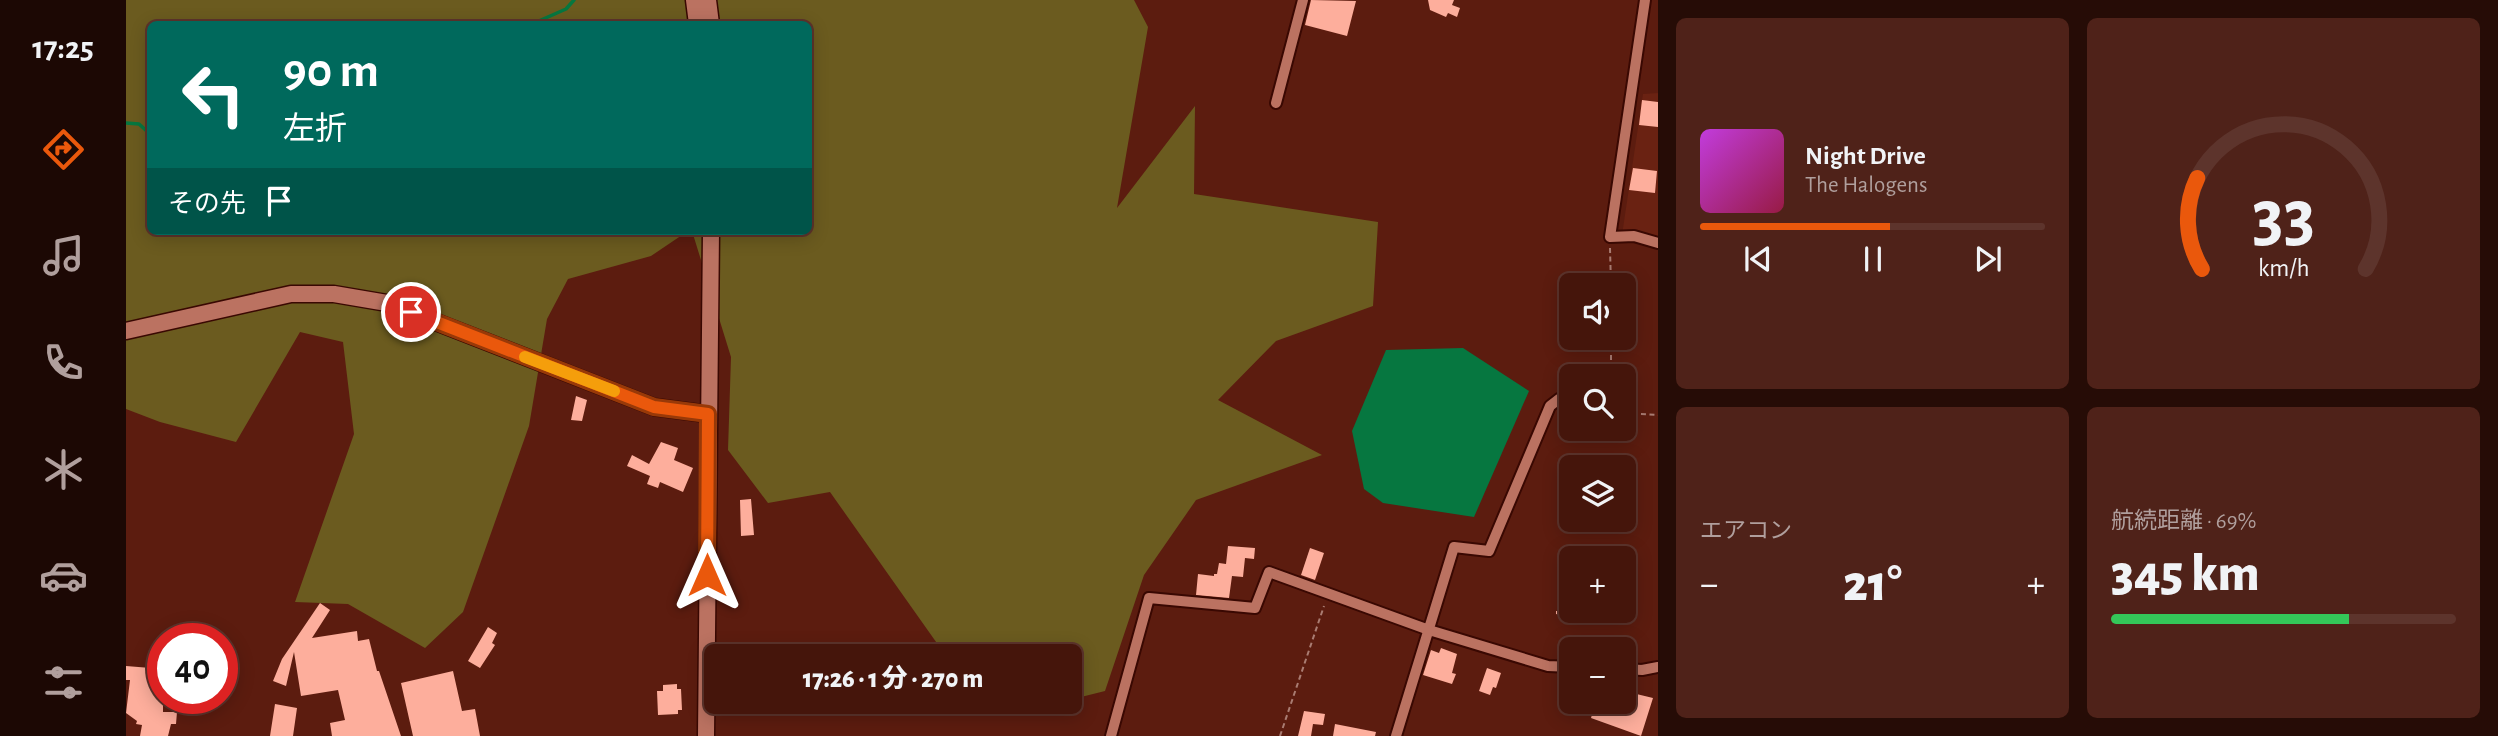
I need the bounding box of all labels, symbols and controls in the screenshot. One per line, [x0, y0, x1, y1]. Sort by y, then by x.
text: 17:25 [32, 32, 94, 64]
text: 90 m [283, 47, 379, 96]
icon: left [168, 49, 259, 140]
text: 左折 [283, 113, 347, 145]
icon: directions [39, 125, 88, 174]
text: Night Drive [1805, 143, 1926, 169]
text: The Halogens [1805, 174, 1927, 197]
icon: arrive [260, 182, 298, 220]
text: 33 [2252, 182, 2315, 255]
text: その先 [168, 191, 246, 217]
icon: music [39, 231, 88, 280]
icon: previous [1739, 240, 1777, 278]
icon: pause [1854, 240, 1892, 278]
icon: next [1969, 240, 2007, 278]
text: km/h [2258, 256, 2309, 281]
map controls [1559, 273, 1636, 714]
button: sound [1559, 273, 1636, 350]
pin [381, 282, 441, 342]
icon: arrive [392, 293, 430, 331]
icon: phone [39, 338, 88, 387]
button: search [1559, 364, 1636, 441]
icon: climate [39, 445, 88, 494]
button: layers [1559, 455, 1636, 532]
text: 航続距離 · 69% [2111, 510, 2256, 533]
text: エアコン [1700, 520, 1792, 543]
position arrow [670, 538, 744, 612]
button: + [1559, 546, 1636, 623]
text: 345 km [2111, 548, 2260, 600]
icon: car [39, 551, 88, 600]
text: 21° [1843, 558, 1902, 610]
text: − [1700, 566, 1718, 604]
text: + [2027, 566, 2045, 604]
speed limit sign: 40 [147, 623, 238, 714]
button: − [1559, 637, 1636, 714]
icon: filters [39, 658, 88, 707]
text: 17:26 · 1 分 · 270 m [803, 666, 983, 692]

